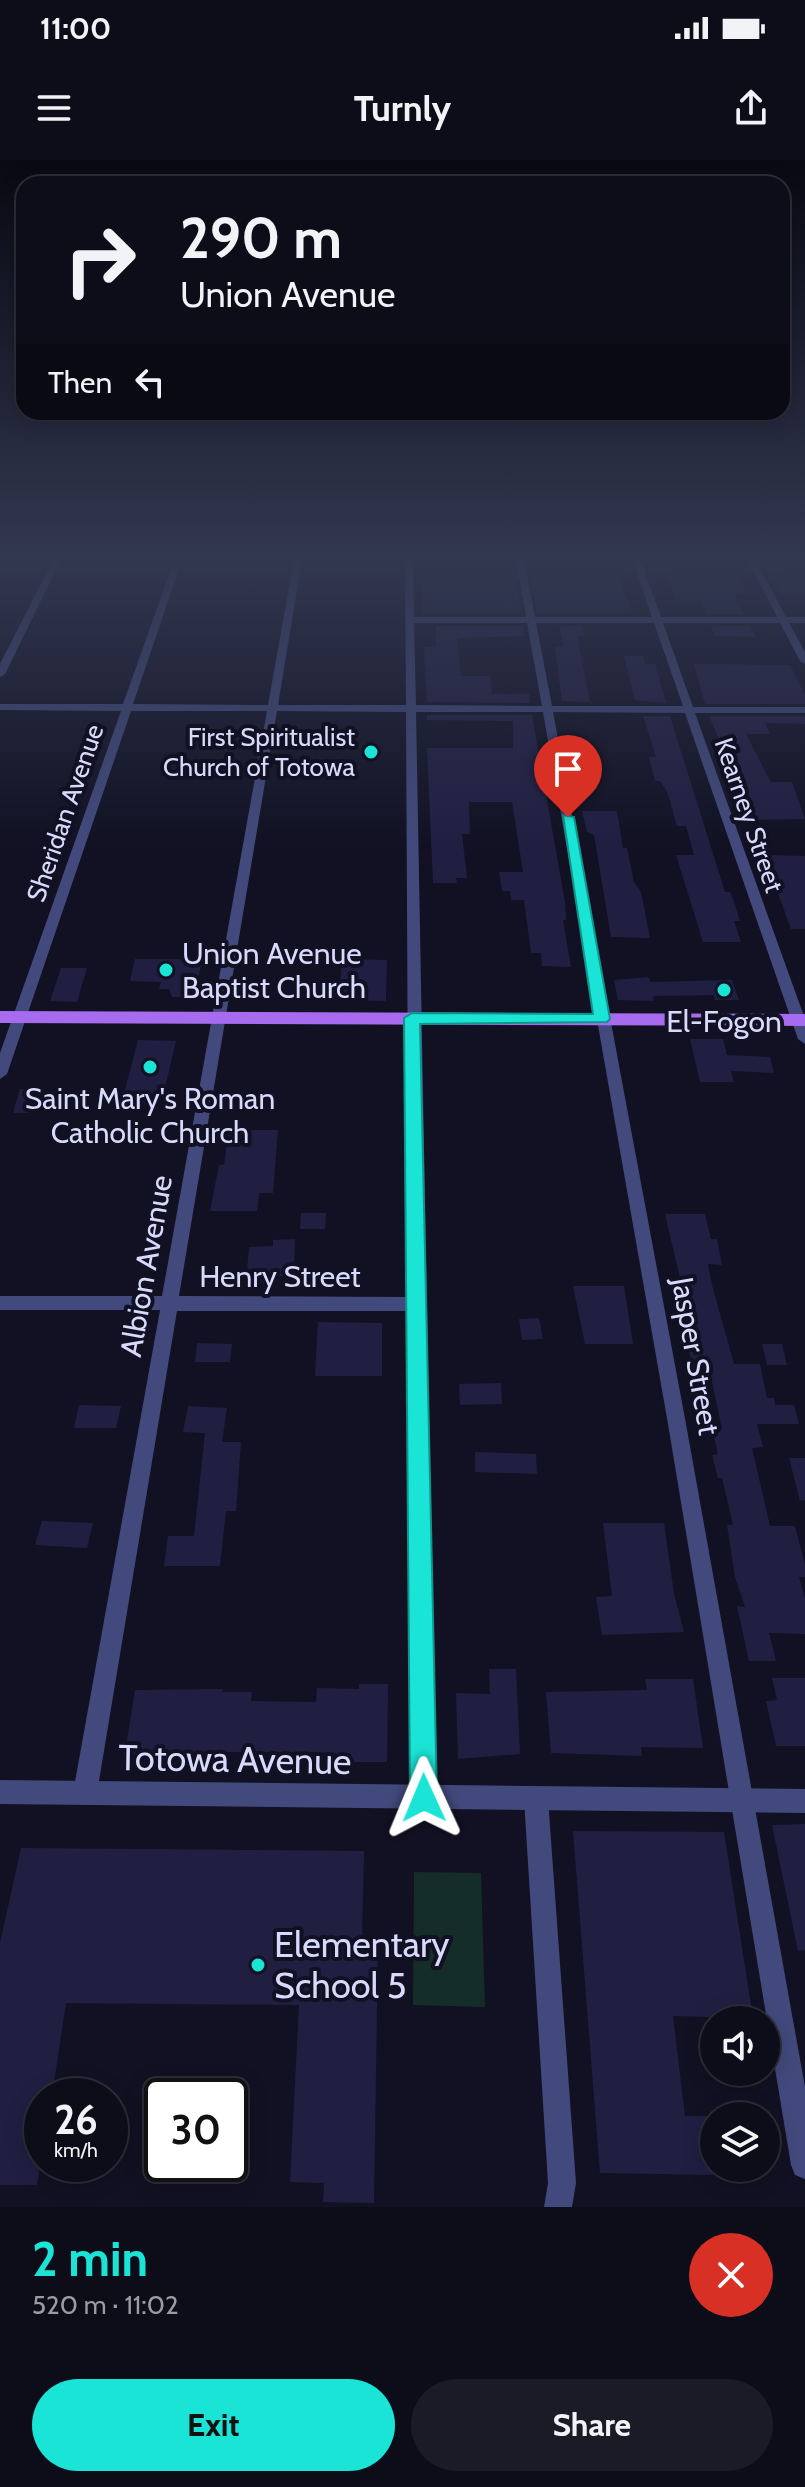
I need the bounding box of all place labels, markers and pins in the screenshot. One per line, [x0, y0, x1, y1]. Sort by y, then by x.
place label: First Spiritualist Church of Totowa [163, 721, 356, 783]
pin [534, 735, 602, 817]
marker: First Spiritualist Church of Totowa [362, 743, 380, 761]
place label: Union Avenue Baptist Church [182, 935, 366, 1006]
marker: Union Avenue Baptist Church [157, 961, 175, 979]
marker: El-Fogon [715, 981, 733, 999]
place label: El-Fogon [666, 1003, 782, 1040]
marker: Saint Mary's Roman Catholic Church [141, 1058, 159, 1076]
place label: Saint Mary's Roman Catholic Church [25, 1080, 275, 1151]
place label: Elementary School 5 [274, 1922, 450, 2007]
marker: Elementary School 5 [249, 1956, 267, 1974]

